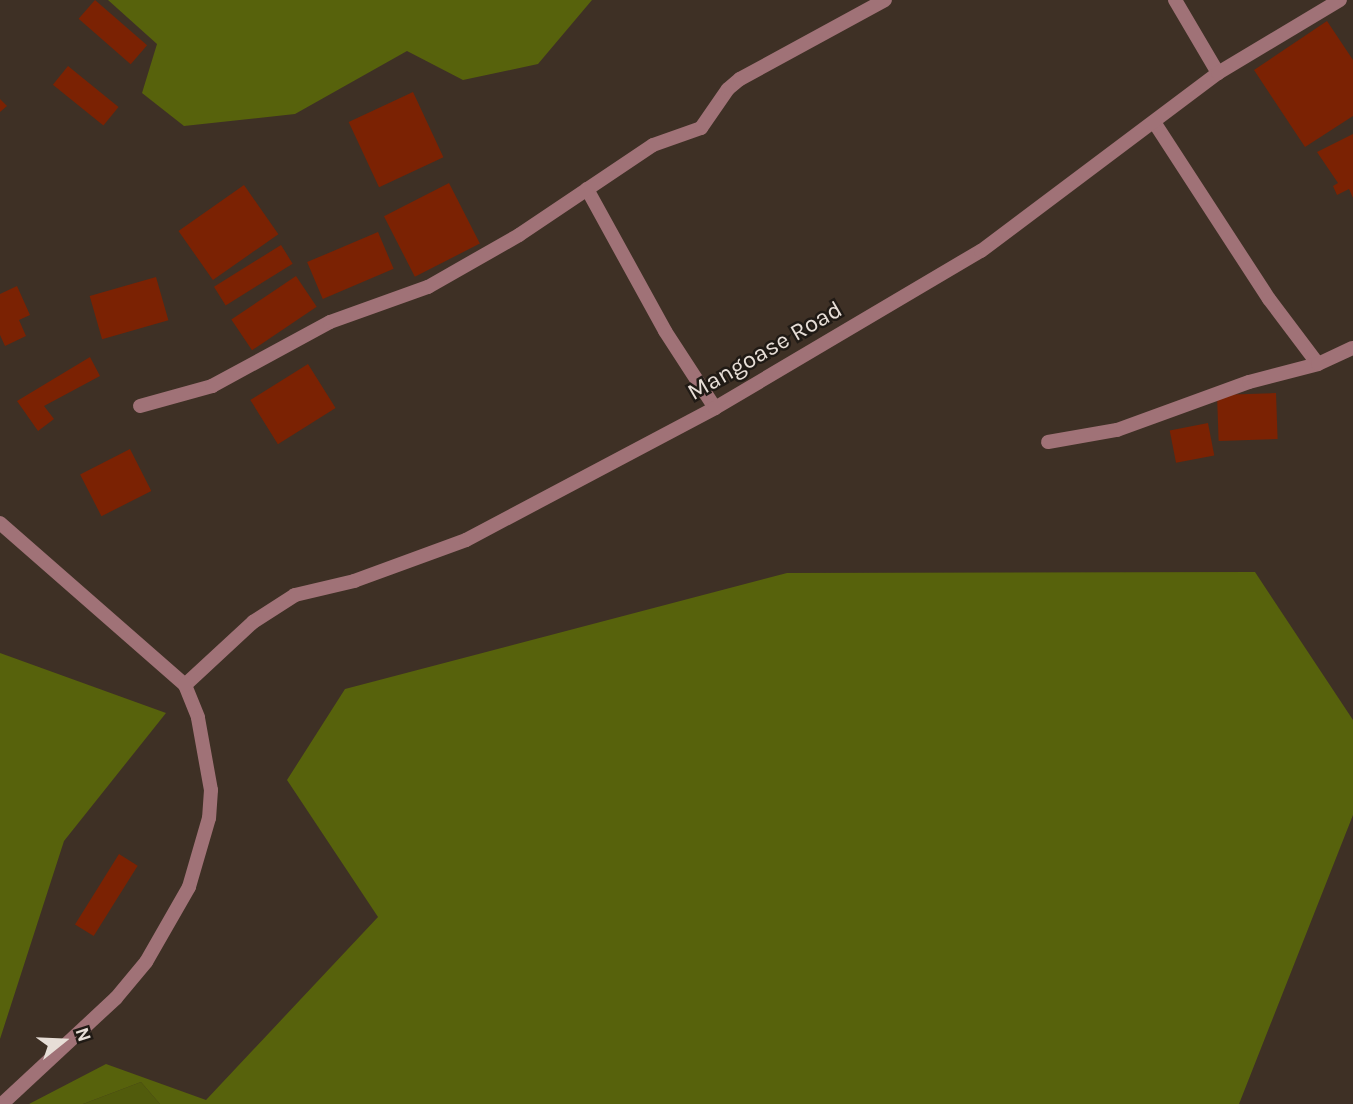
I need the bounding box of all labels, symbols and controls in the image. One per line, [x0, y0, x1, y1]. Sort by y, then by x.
street label: Mangoase Road [683, 295, 847, 407]
north arrow [28, 1006, 98, 1076]
text: N [70, 1025, 96, 1044]

